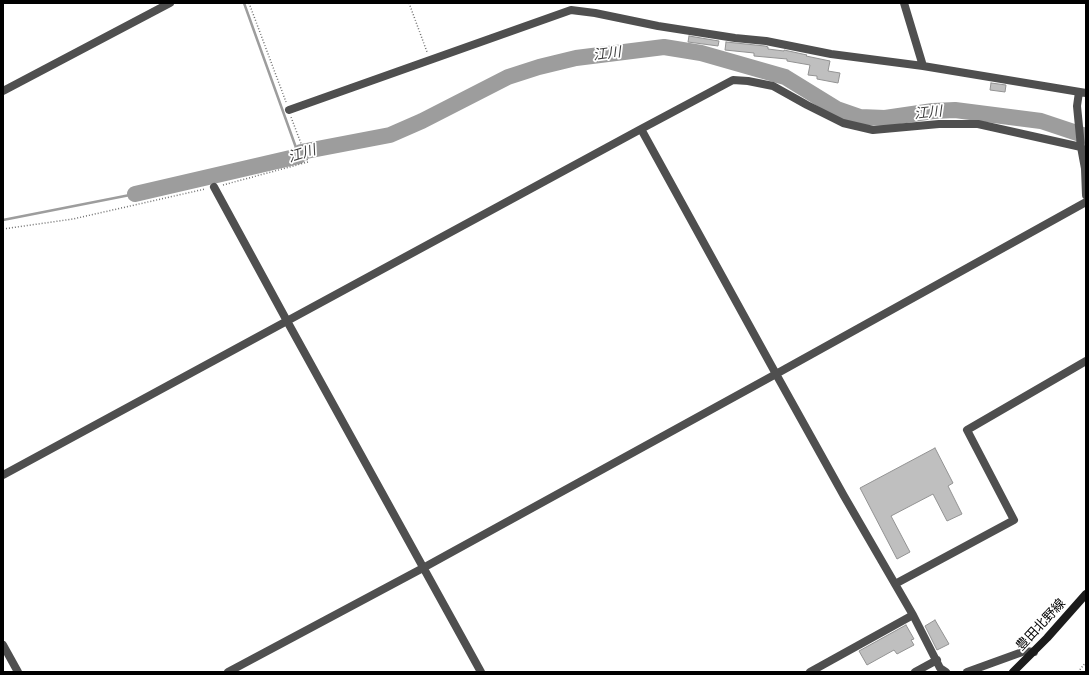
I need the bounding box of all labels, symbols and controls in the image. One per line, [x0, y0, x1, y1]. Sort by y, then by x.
water label: 江川 [592, 44, 622, 64]
water label: 江川 [913, 103, 943, 123]
water label: 江川 [286, 142, 318, 166]
street label: 豊田北野線 [1013, 596, 1069, 654]

